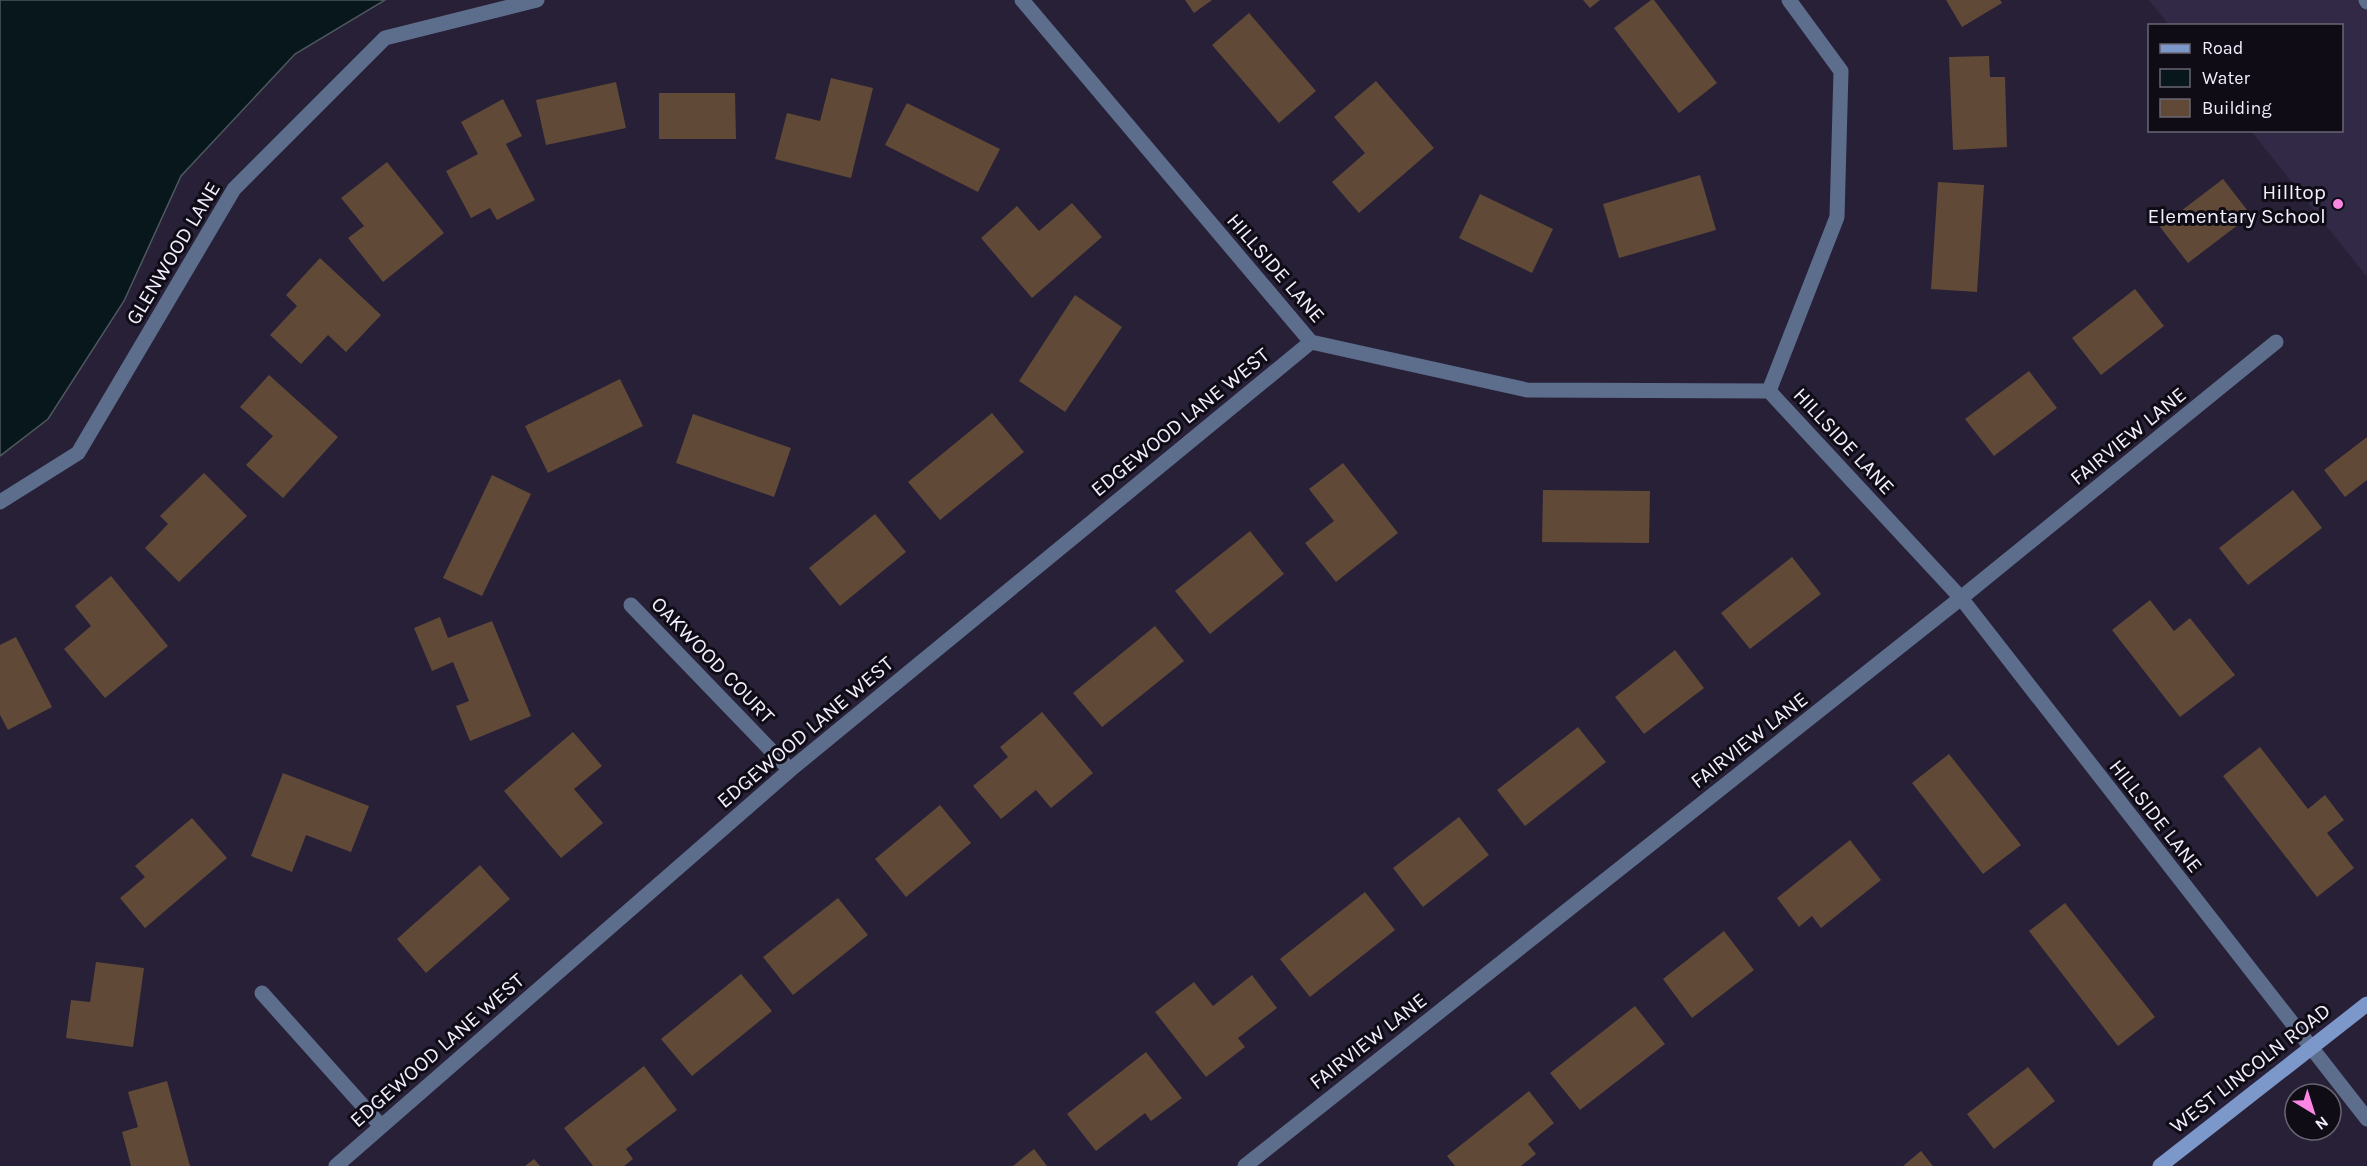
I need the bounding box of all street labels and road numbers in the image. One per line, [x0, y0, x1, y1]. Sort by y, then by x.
street label: GLENWOOD LANE [121, 177, 225, 329]
street label: HILLSIDE LANE [1222, 208, 1330, 328]
street label: EDGEWOOD LANE WEST [1086, 342, 1274, 501]
street label: FAIRVIEW LANE [2065, 382, 2191, 490]
street label: HILLSIDE LANE [1789, 383, 1899, 499]
street label: OAKWOOD COURT [646, 592, 780, 729]
street label: EDGEWOOD LANE WEST [712, 651, 898, 813]
street label: FAIRVIEW LANE [1686, 687, 1812, 793]
street label: HILLSIDE LANE [2104, 755, 2208, 877]
street label: EDGEWOOD LANE WEST [345, 968, 529, 1132]
street label: FAIRVIEW LANE [1305, 988, 1431, 1094]
street label: WEST LINCOLN ROAD [2165, 997, 2335, 1139]

